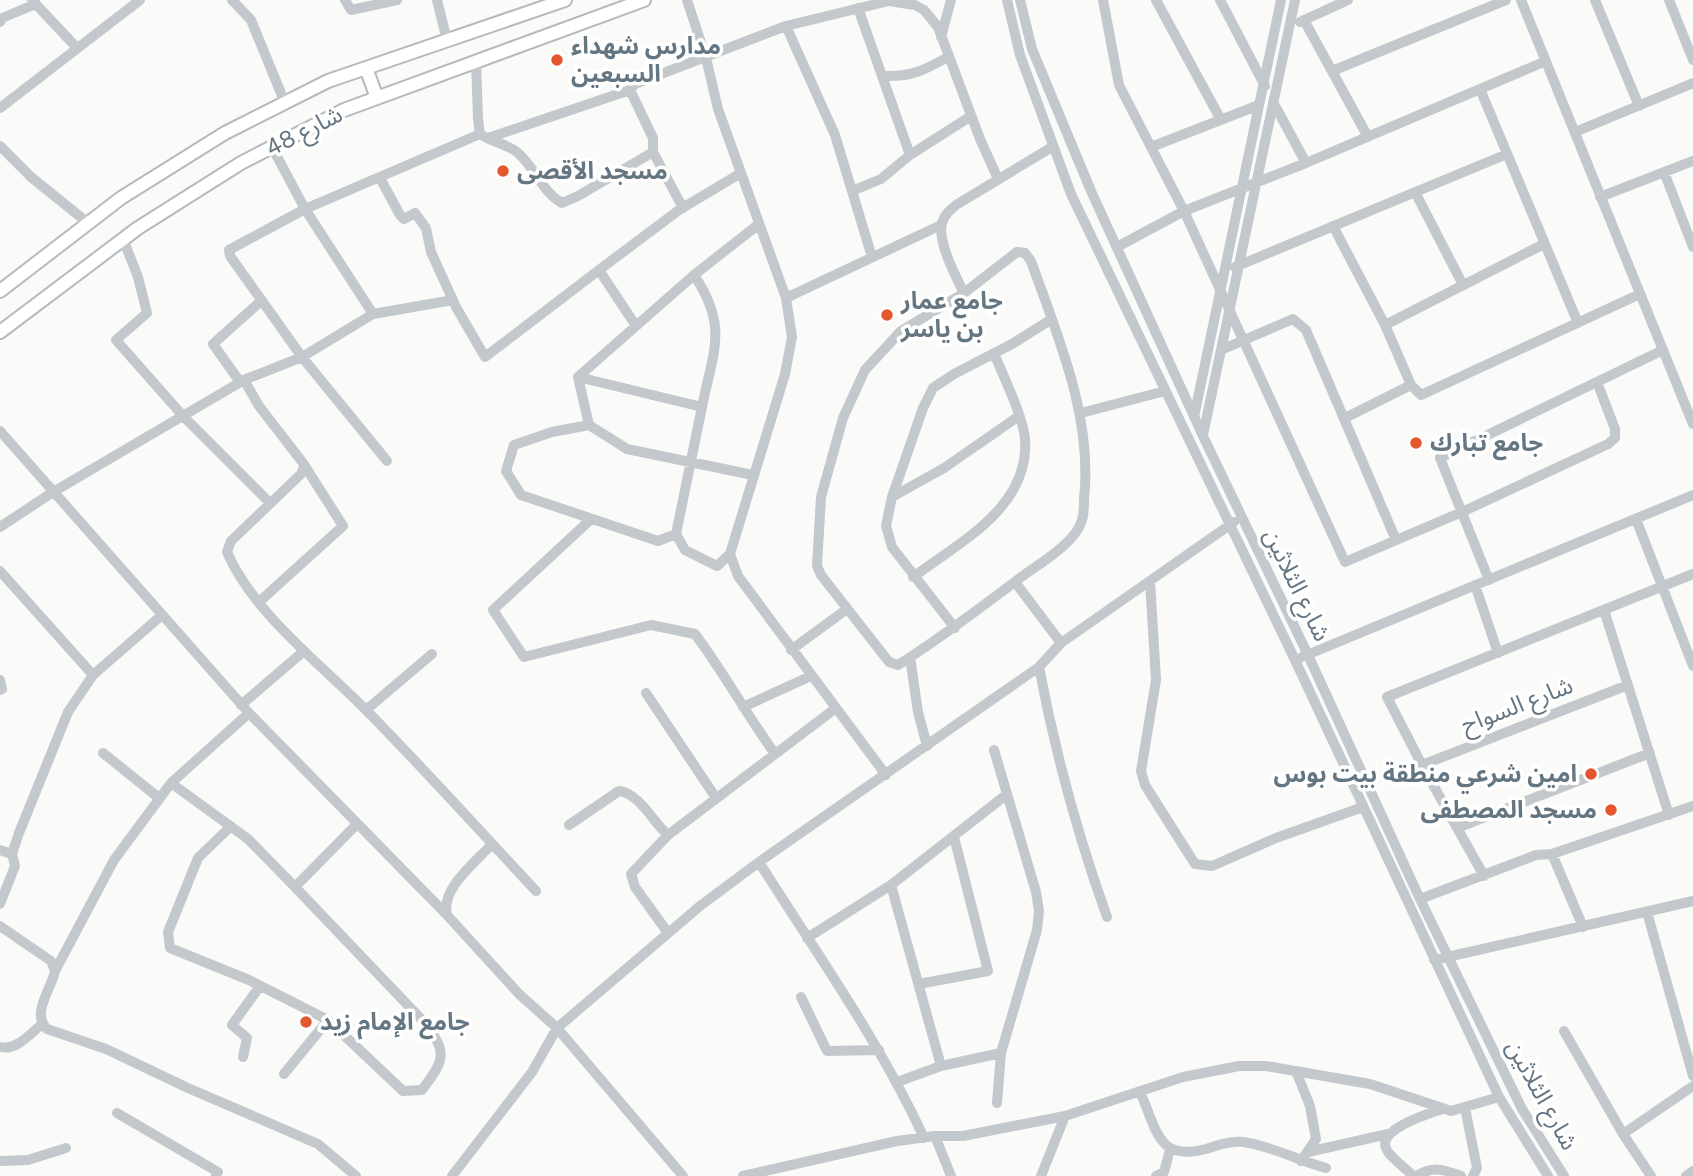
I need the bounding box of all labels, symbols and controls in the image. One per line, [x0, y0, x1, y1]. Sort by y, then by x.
place label: مدارس شهداء السبعين [571, 31, 721, 88]
marker: مدارس شهداء السبعين [549, 52, 565, 68]
street label: شارع 48 [260, 99, 348, 165]
place label: مسجد الأقصى [517, 156, 668, 185]
marker: مسجد الأقصى [495, 163, 511, 179]
place label: جامع عمار بن ياسر [900, 286, 1003, 343]
marker: جامع عمار بن ياسر [879, 307, 895, 323]
place label: جامع تبارك [1430, 428, 1543, 461]
marker: جامع تبارك [1408, 435, 1424, 451]
street label: شارع الثلاثين [1255, 524, 1337, 647]
street label: شارع السواح [1457, 670, 1578, 742]
place label: امين شرعي منطقة بيت بوس [1274, 759, 1577, 794]
marker: امين شرعي منطقة بيت بوس [1583, 766, 1599, 782]
place label: مسجد المصطفى [1421, 795, 1597, 824]
marker: مسجد المصطفى [1603, 802, 1619, 818]
place label: جامع الإمام زيد [320, 1007, 470, 1040]
marker: جامع الإمام زيد [298, 1014, 314, 1030]
street label: شارع الثلاثين [1498, 1035, 1585, 1156]

